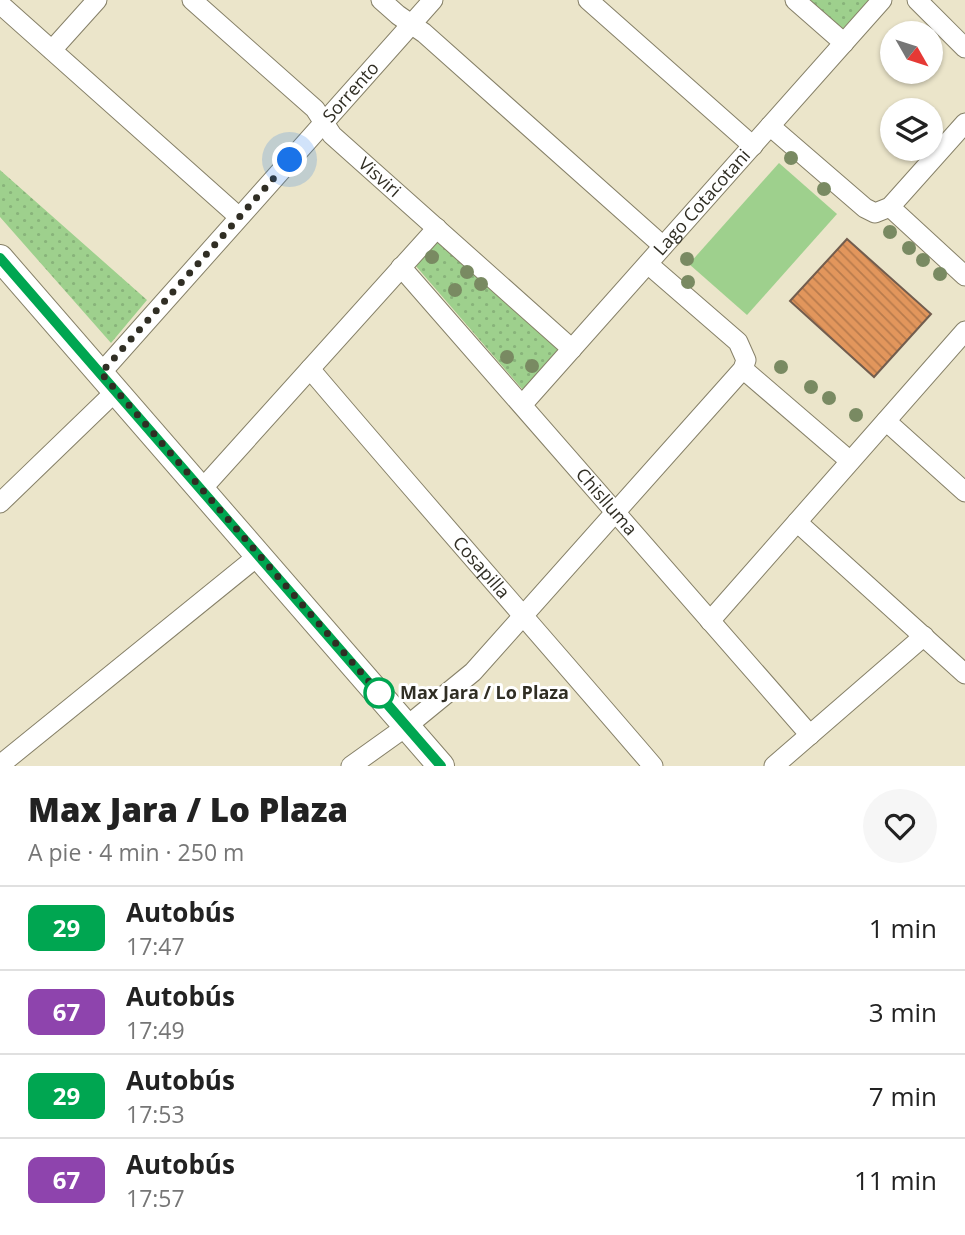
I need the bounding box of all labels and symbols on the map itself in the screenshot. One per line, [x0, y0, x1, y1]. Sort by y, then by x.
north arrow [880, 21, 943, 84]
street label: Sorrento [317, 56, 384, 127]
your location [272, 142, 307, 177]
street label: Lago Cotacotani [648, 143, 755, 260]
street label: Visviri [354, 151, 407, 202]
street label: Chislluma [571, 462, 643, 540]
street label: Cosapilla [448, 530, 516, 603]
marker: Max Jara / Lo Plaza [364, 678, 394, 708]
place label: Max Jara / Lo Plaza [400, 680, 569, 704]

